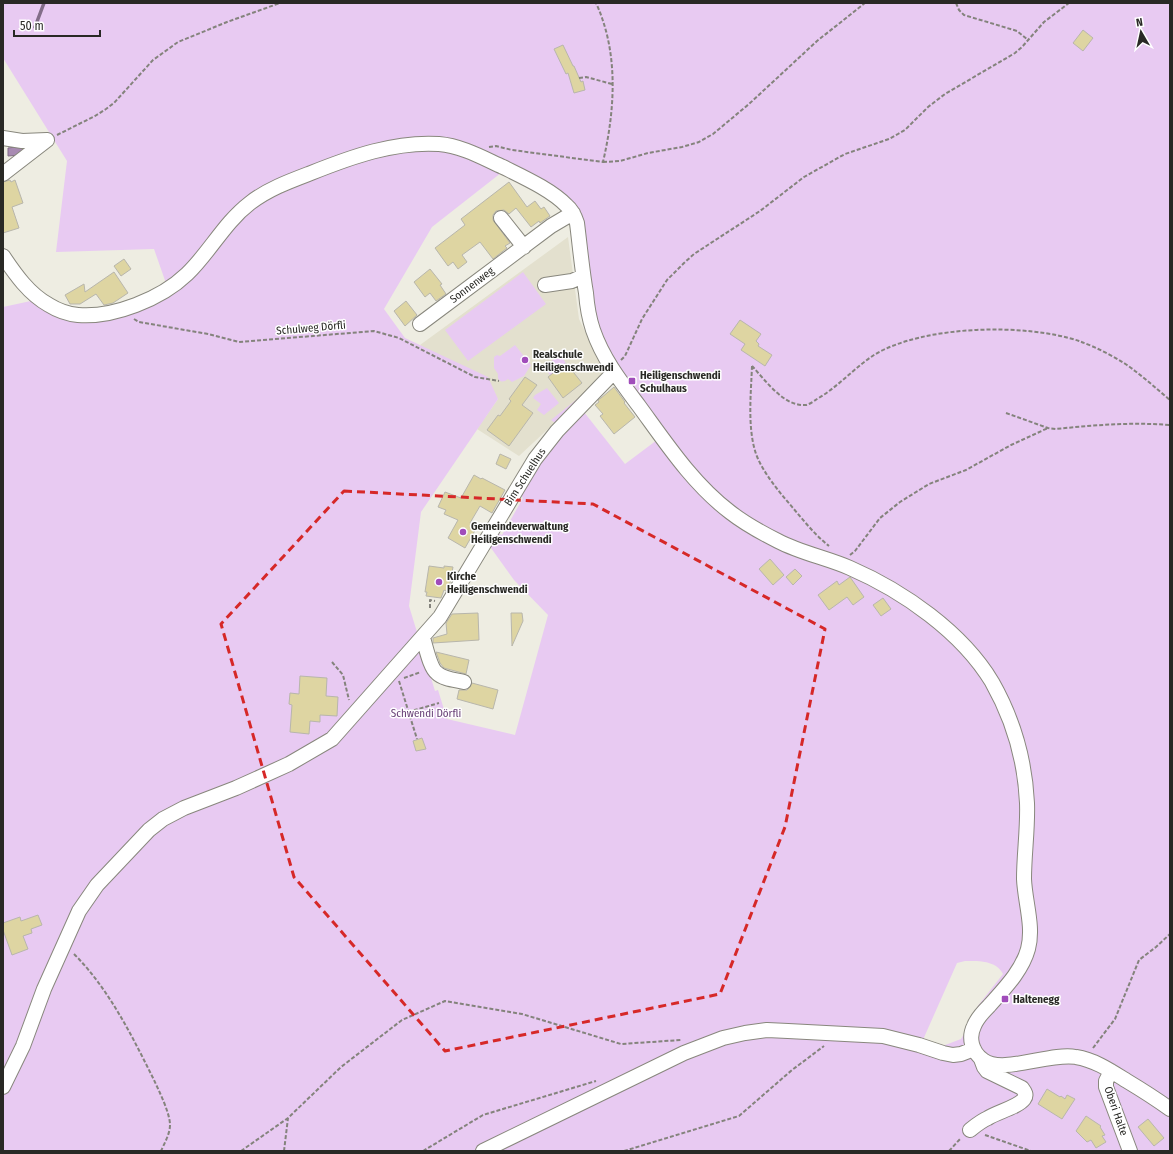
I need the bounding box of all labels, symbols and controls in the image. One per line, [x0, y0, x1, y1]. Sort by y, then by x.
scale bar [14, 12, 100, 38]
north arrow [1121, 12, 1161, 52]
text: N [1135, 16, 1144, 30]
text: 50 m [20, 19, 44, 33]
street label: Sonnenweg [447, 264, 497, 306]
street label: Schulweg Dörfli [276, 318, 347, 338]
place label: Realschule Heiligenschwendi [533, 348, 614, 374]
marker: Realschule Heiligenschwendi [520, 355, 530, 365]
place label: Heiligenschwendi Schulhaus [640, 369, 721, 395]
marker: Heiligenschwendi Schulhaus [627, 376, 637, 386]
street label: Bim Schuelhus [502, 445, 549, 508]
place label: Gemeindeverwaltung Heiligenschwendi [471, 520, 569, 546]
marker: Gemeindeverwaltung Heiligenschwendi [458, 527, 468, 537]
place label: Kirche Heiligenschwendi [447, 570, 528, 596]
marker: Kirche Heiligenschwendi [434, 577, 444, 587]
park label: Schwendi Dörfli [391, 707, 461, 720]
place label: Haltenegg [1013, 993, 1060, 1006]
marker: Haltenegg [1000, 994, 1010, 1004]
street label: Oberi Halte [1102, 1085, 1130, 1137]

